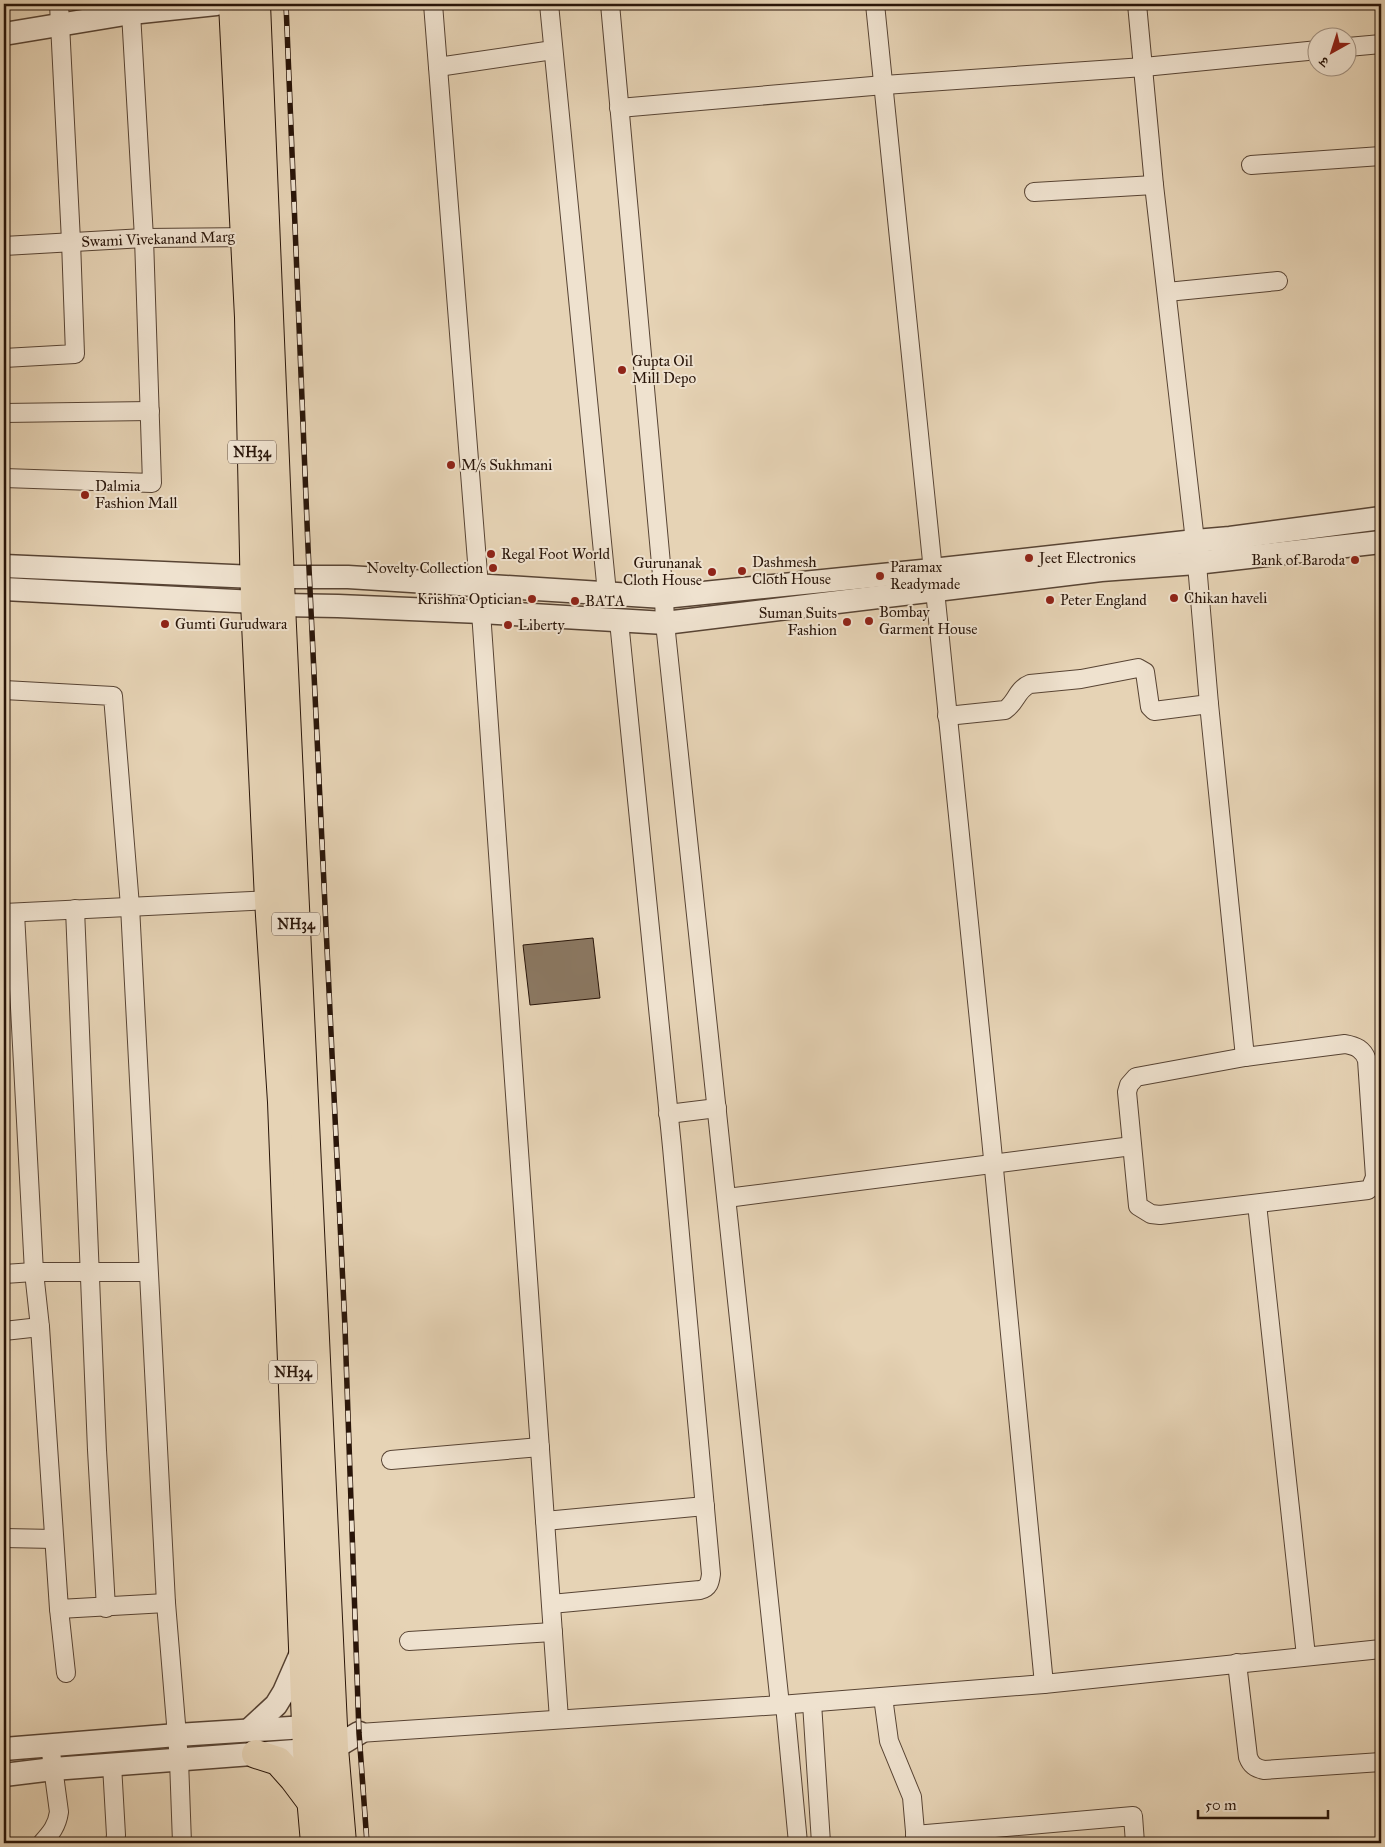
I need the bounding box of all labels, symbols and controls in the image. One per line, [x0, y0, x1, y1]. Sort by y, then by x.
north arrow [1308, 28, 1358, 78]
text: उ [1315, 52, 1333, 71]
street label: Swami Vivekanand Marg [81, 227, 236, 251]
place label: Gupta Oil Mill Depo [632, 352, 697, 387]
marker: Gupta Oil Mill Depo [616, 364, 628, 376]
road number: NH34 [228, 441, 276, 464]
place label: M/s Sukhmani [461, 456, 552, 474]
marker: M/s Sukhmani [445, 459, 457, 471]
place label: Dalmia Fashion Mall [95, 477, 179, 512]
marker: Dalmia Fashion Mall [79, 489, 91, 501]
place label: Regal Foot World [501, 545, 610, 563]
marker: Regal Foot World [485, 548, 497, 560]
place label: Jeet Electronics [1037, 549, 1136, 568]
place label: Bank of Baroda [1251, 551, 1346, 569]
marker: Jeet Electronics [1023, 552, 1035, 564]
place label: Dashmesh Cloth House [752, 553, 831, 588]
place label: Gurunanak Cloth House [623, 554, 702, 589]
marker: Bank of Baroda [1349, 554, 1361, 566]
place label: Paramax Readymade [890, 558, 960, 593]
place label: Novelty Collection [367, 559, 483, 577]
marker: Novelty Collection [487, 562, 499, 574]
marker: Dashmesh Cloth House [736, 565, 748, 577]
marker: Gurunanak Cloth House [706, 566, 718, 578]
marker: Paramax Readymade [874, 570, 886, 582]
place label: Chikan haveli [1184, 589, 1267, 607]
place label: Krishna Optician [417, 590, 522, 608]
place label: Peter England [1060, 591, 1147, 609]
place label: BATA [585, 592, 625, 610]
marker: Chikan haveli [1168, 592, 1180, 604]
marker: Krishna Optician [526, 593, 538, 605]
marker: Peter England [1044, 594, 1056, 606]
marker: BATA [569, 595, 581, 607]
place label: Bombay Garment House [879, 603, 978, 638]
place label: Suman Suits Fashion [759, 604, 837, 639]
place label: Gumti Gurudwara [175, 615, 288, 633]
marker: Bombay Garment House [863, 615, 875, 627]
place label: Liberty [518, 616, 566, 634]
marker: Suman Suits Fashion [841, 616, 853, 628]
marker: Gumti Gurudwara [159, 618, 171, 630]
marker: Liberty [502, 619, 514, 631]
road number: NH34 [272, 912, 320, 936]
road number: NH34 [269, 1360, 317, 1384]
scale bar [1198, 1787, 1328, 1819]
text: 50 m [1205, 1796, 1237, 1814]

